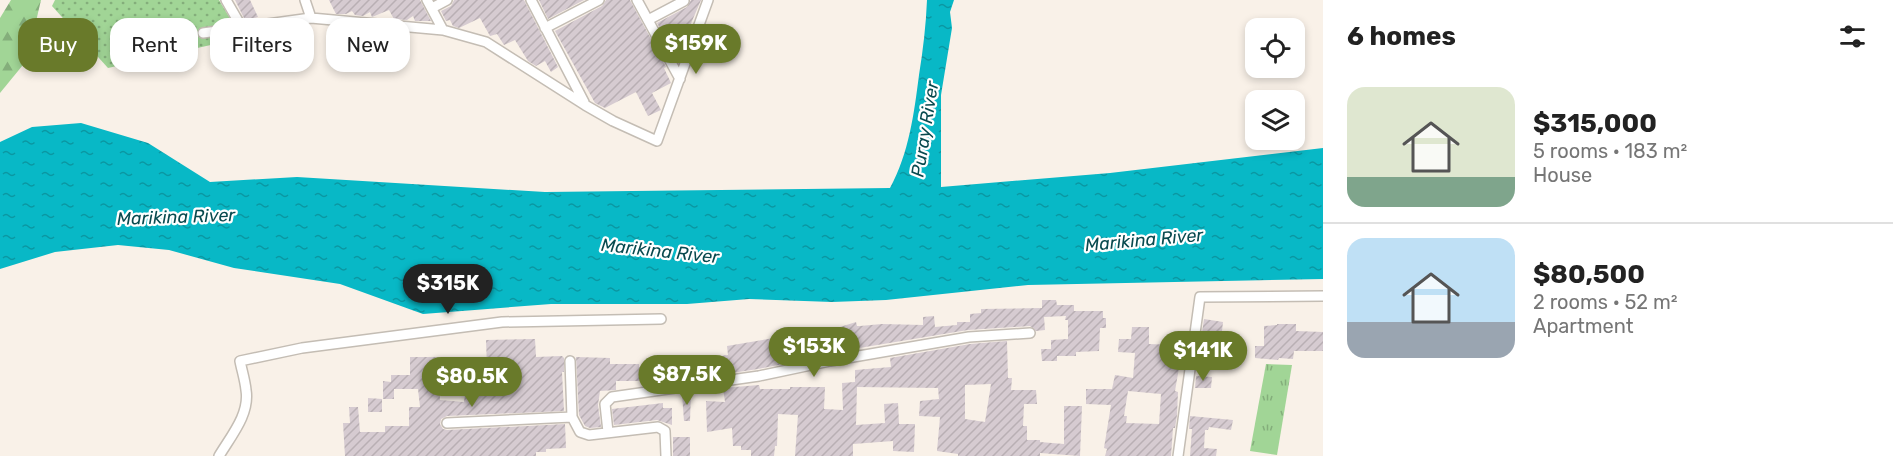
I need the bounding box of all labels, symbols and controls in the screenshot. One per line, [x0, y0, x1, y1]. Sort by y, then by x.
chip: Buy [18, 18, 98, 72]
chip: Rent [110, 18, 198, 72]
chip: Filters [210, 18, 314, 72]
chip: New [326, 18, 410, 72]
map controls [1245, 18, 1305, 150]
button: locate [1245, 18, 1305, 78]
icon: filters [1836, 20, 1869, 53]
text: 6 homes [1347, 21, 1456, 52]
pin: $159K [654, 24, 738, 75]
text: $159K [665, 31, 727, 55]
water label: Puray River [907, 78, 944, 178]
button: layers [1245, 90, 1305, 150]
text: $315,000 [1533, 108, 1657, 139]
icon: home [1395, 111, 1467, 183]
text: 5 rooms · 183 m² [1533, 139, 1687, 163]
text: House [1533, 163, 1592, 187]
water label: Marikina River [116, 204, 237, 230]
water label: Marikina River [1084, 224, 1205, 256]
water label: Marikina River [600, 234, 721, 268]
text: $80,500 [1533, 259, 1645, 290]
icon: home [1395, 262, 1467, 334]
pin: $315K [406, 264, 490, 315]
text: $315K [417, 271, 479, 295]
text: 2 rooms · 52 m² [1533, 290, 1678, 314]
text: Apartment [1533, 314, 1634, 338]
pin: $153K [772, 327, 856, 378]
pin: $141K [1161, 331, 1245, 382]
text: $153K [783, 334, 845, 358]
text: $141K [1173, 338, 1233, 362]
pin: $87.5K [638, 355, 736, 406]
pin: $80.5K [423, 357, 521, 408]
text: $87.5K [652, 362, 722, 386]
text: $80.5K [436, 364, 508, 388]

